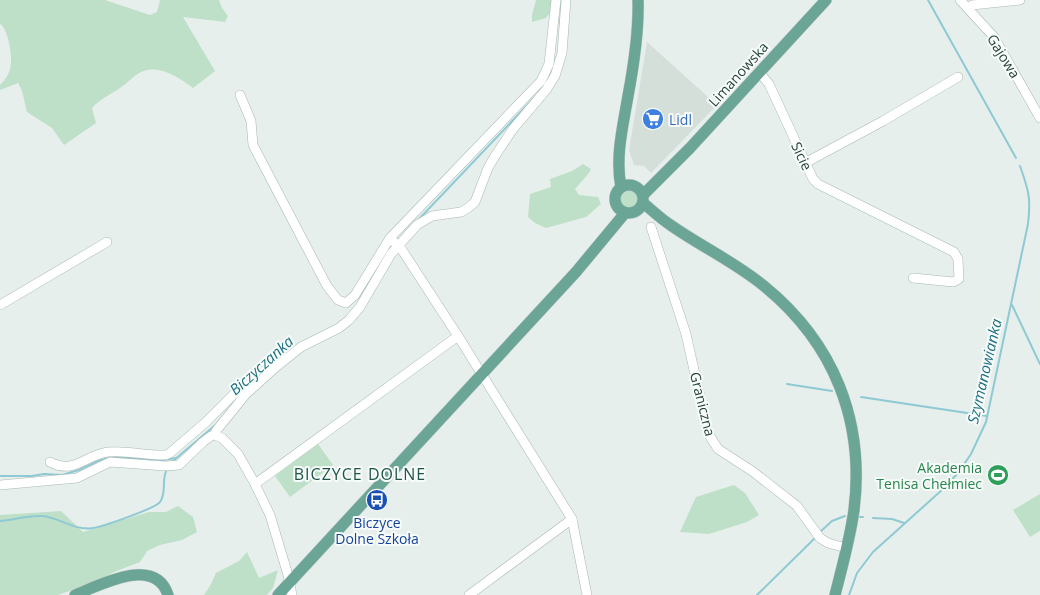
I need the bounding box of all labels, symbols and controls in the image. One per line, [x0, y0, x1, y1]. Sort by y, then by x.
street label: Gajowa [983, 30, 1025, 82]
street label: Limanowska [704, 37, 772, 111]
supermarket icon: Lidl [641, 107, 665, 131]
place label: Lidl [669, 110, 692, 129]
street label: Sicie [787, 139, 817, 173]
water label: Szymanowianka [962, 316, 1006, 425]
water label: Biczyczanka [225, 331, 298, 399]
street label: Graniczna [686, 370, 720, 438]
place label: Akademia Tenisa Chełmiec [876, 458, 982, 493]
district label: BICZYCE DOLNE [294, 463, 426, 485]
sports icon: Akademia Tenisa Chełmiec [986, 463, 1010, 487]
bus stop icon: Biczyce Dolne Szkoła [365, 488, 389, 512]
place label: Biczyce Dolne Szkoła [335, 513, 419, 548]

